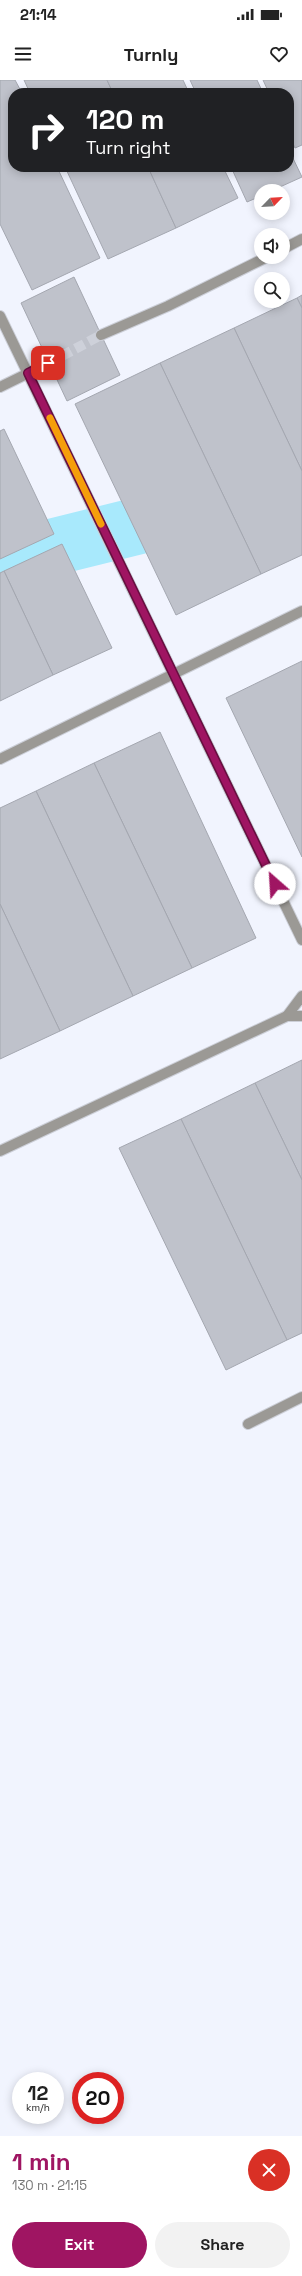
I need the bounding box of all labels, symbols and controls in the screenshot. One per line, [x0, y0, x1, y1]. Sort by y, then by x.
text: 21:14 [20, 5, 56, 24]
icon: menu [12, 43, 34, 65]
text: Turnly [124, 43, 178, 66]
icon: heart [268, 43, 290, 65]
text: 120 m [86, 101, 164, 137]
icon: right [20, 104, 72, 156]
text: Turn right [86, 136, 170, 159]
north arrow [254, 184, 290, 220]
map controls [254, 184, 290, 308]
button: sound [254, 228, 290, 264]
button: search [254, 272, 290, 308]
pin [31, 346, 65, 380]
icon: arrive [37, 352, 59, 374]
position arrow [254, 863, 296, 905]
speed limit sign: 20 [72, 2072, 124, 2124]
text: 12 [28, 2080, 48, 2106]
text: km/h [26, 2101, 50, 2114]
text: 1 min [12, 2146, 71, 2177]
button: close [248, 2149, 290, 2191]
text: 130 m · 21:15 [12, 2177, 87, 2194]
button: Exit [12, 2222, 147, 2268]
button: Share [155, 2222, 290, 2268]

